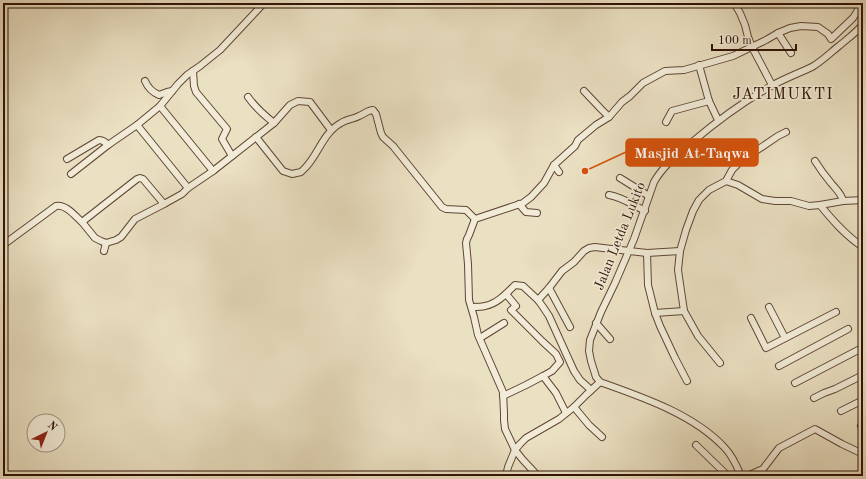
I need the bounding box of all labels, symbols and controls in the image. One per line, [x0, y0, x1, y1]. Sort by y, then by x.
scale bar [712, 26, 796, 52]
text: 100 m [718, 35, 752, 47]
district label: JATIMUKTI [733, 87, 833, 103]
callout: Masjid At-Taqwa [626, 139, 758, 166]
text: Masjid At-Taqwa [634, 147, 750, 162]
street label: Jalan Letda Lukito [592, 180, 648, 292]
north arrow [26, 413, 66, 453]
text: N [45, 420, 59, 434]

